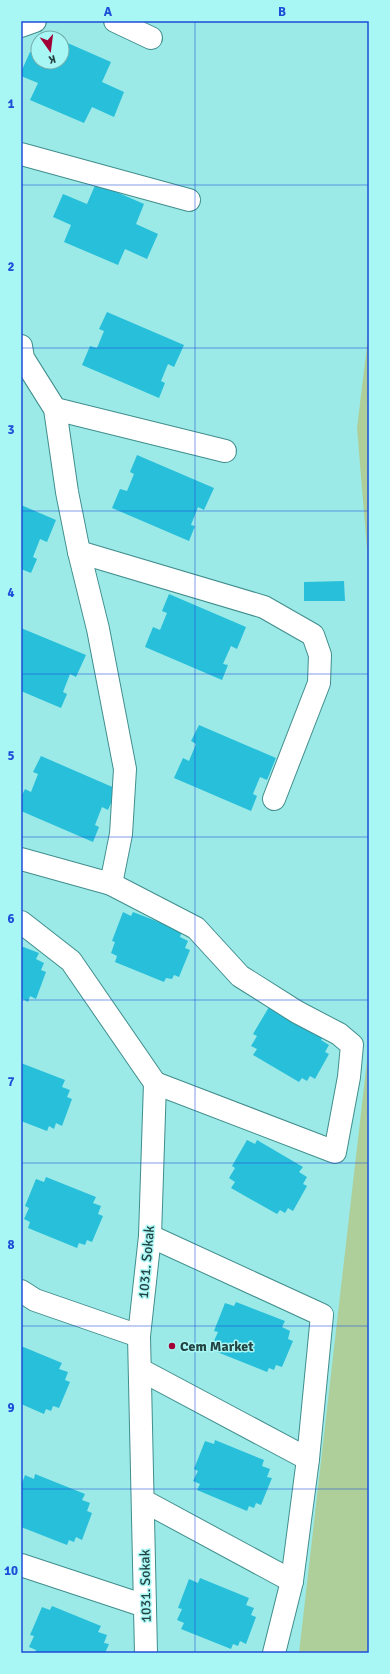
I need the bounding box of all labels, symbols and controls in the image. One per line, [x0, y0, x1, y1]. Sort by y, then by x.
text: A [104, 4, 113, 20]
text: B [278, 4, 286, 20]
north arrow [30, 30, 70, 70]
text: K [47, 52, 57, 66]
text: 1 [7, 96, 15, 112]
text: 2 [7, 259, 15, 275]
text: 3 [7, 422, 15, 438]
text: 4 [7, 585, 15, 601]
text: 5 [7, 748, 15, 764]
text: 6 [7, 911, 15, 927]
text: 7 [7, 1074, 15, 1090]
street label: 1031. Sokak [135, 1225, 158, 1299]
text: 8 [7, 1237, 15, 1253]
place label: Cem Market [180, 1338, 254, 1355]
marker: Cem Market [167, 1341, 177, 1351]
text: 9 [7, 1400, 15, 1416]
street label: 1031. Sokak [136, 1549, 155, 1623]
text: 10 [4, 1563, 18, 1579]

